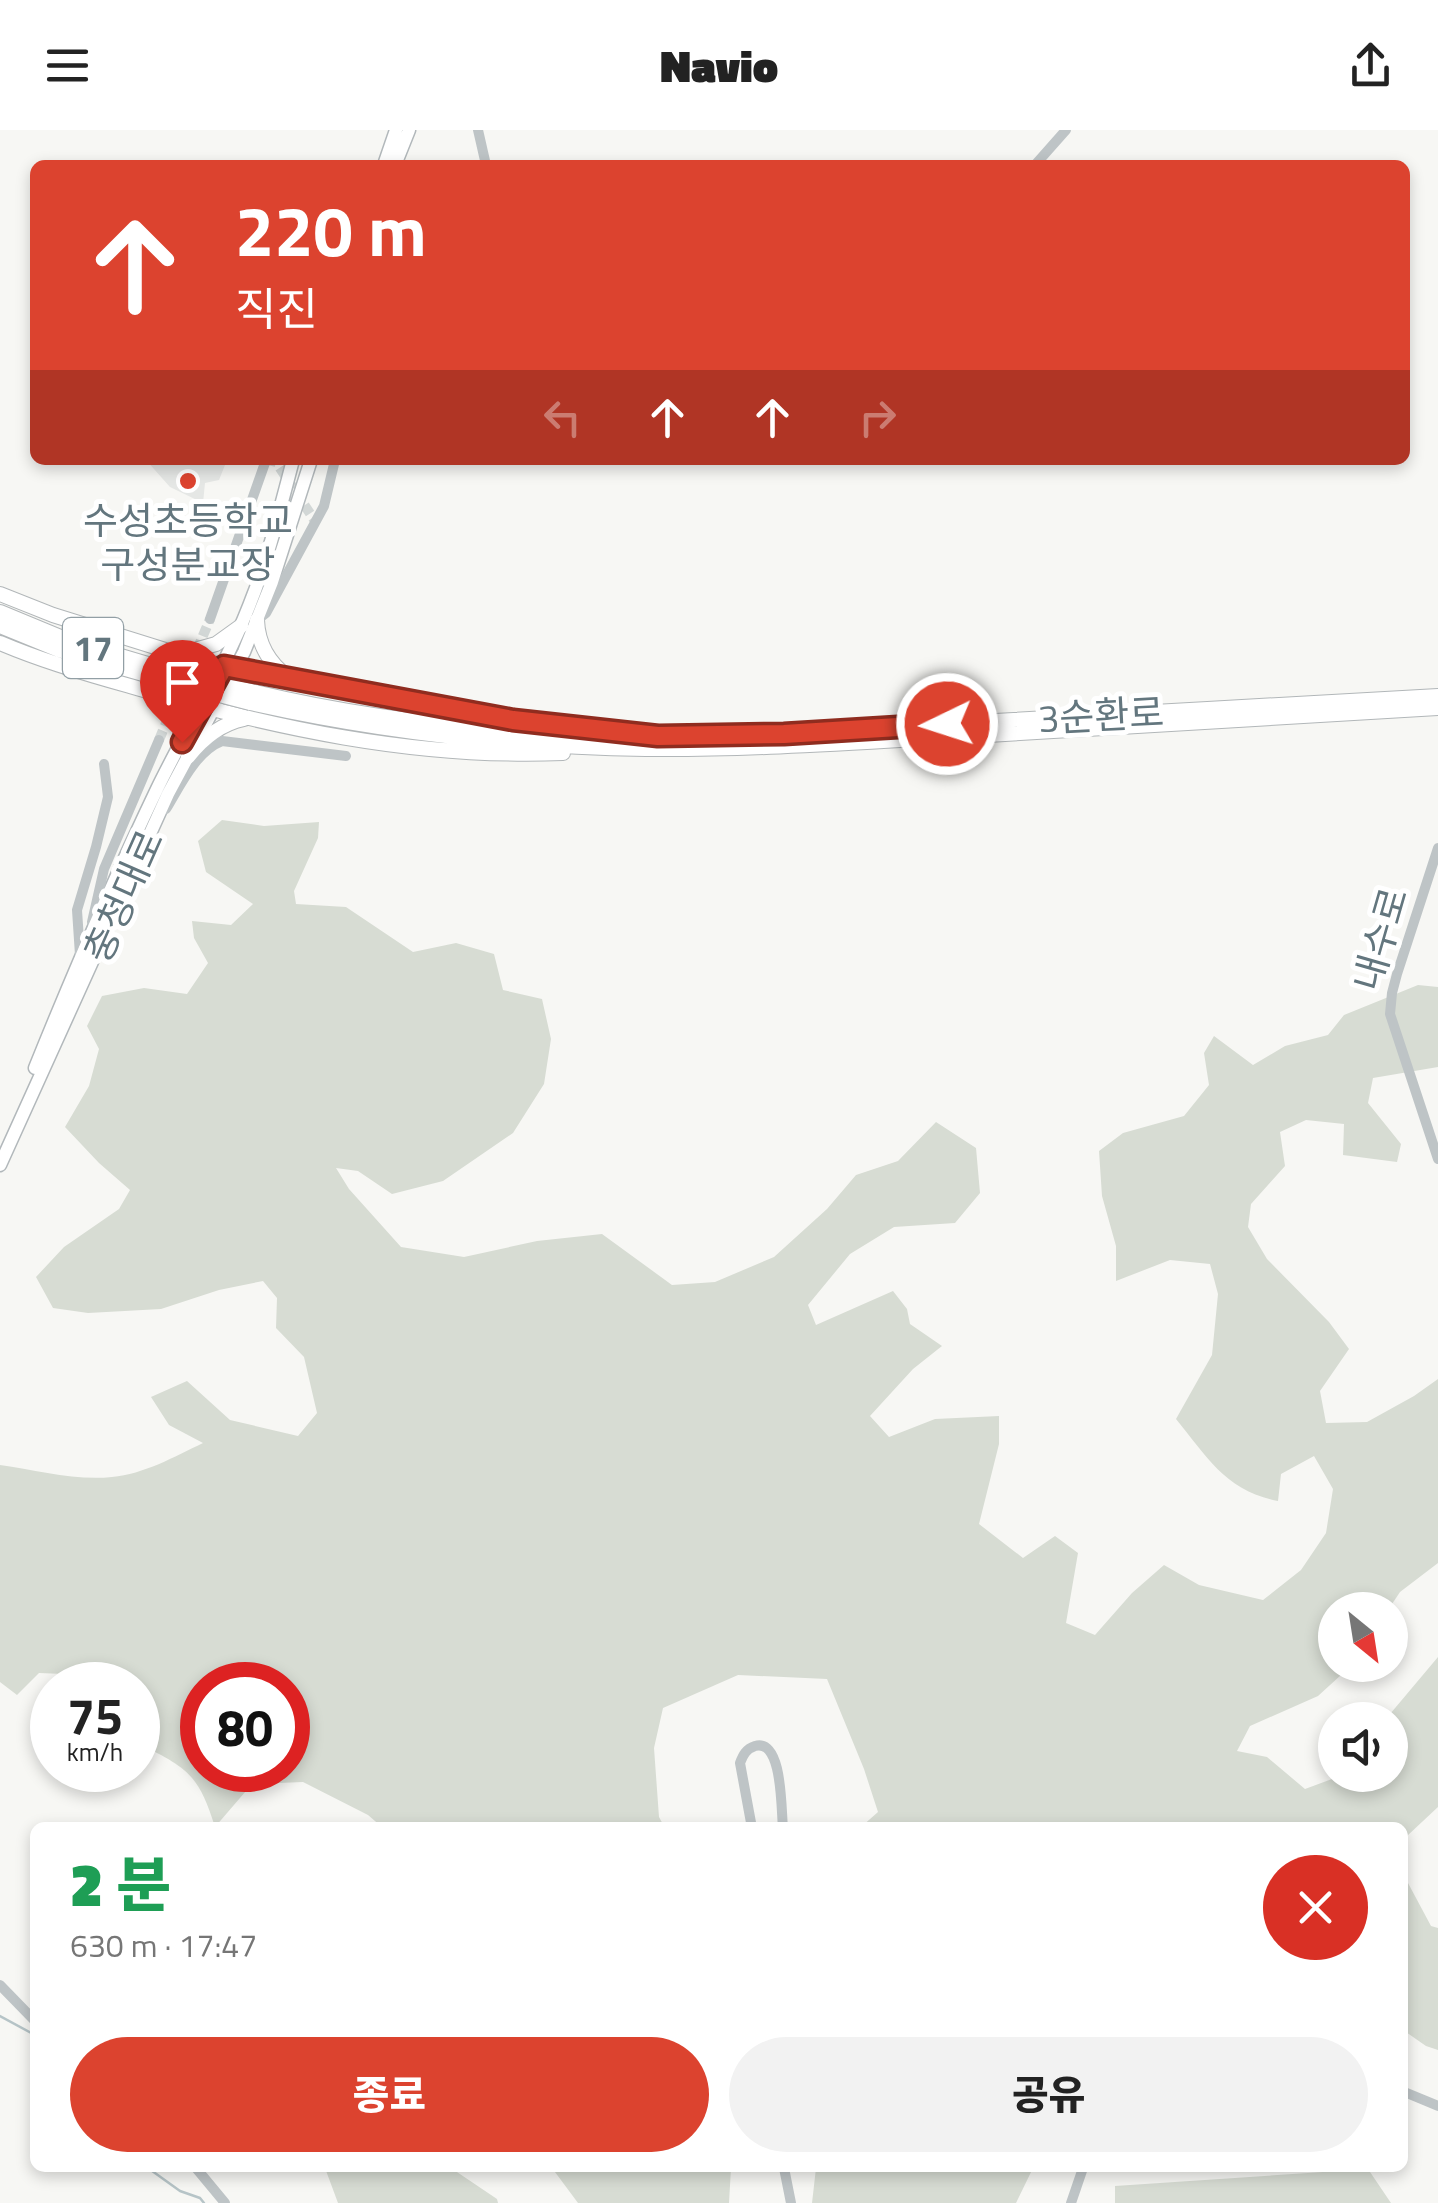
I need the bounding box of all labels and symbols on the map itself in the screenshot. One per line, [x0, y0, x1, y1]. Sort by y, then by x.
marker: 수성초등학교 구성분교장 [177, 470, 199, 492]
place label: 수성초등학교 구성분교장 [83, 491, 293, 593]
road number: 17 [63, 618, 123, 678]
pin [140, 640, 225, 743]
position arrow [895, 672, 999, 776]
street label: 3순환로 [1036, 683, 1166, 747]
street label: 충청대로 [68, 820, 178, 972]
street label: 내수로 [1338, 881, 1422, 997]
north arrow [1318, 1592, 1408, 1682]
speed limit sign: 80 [180, 1662, 310, 1792]

